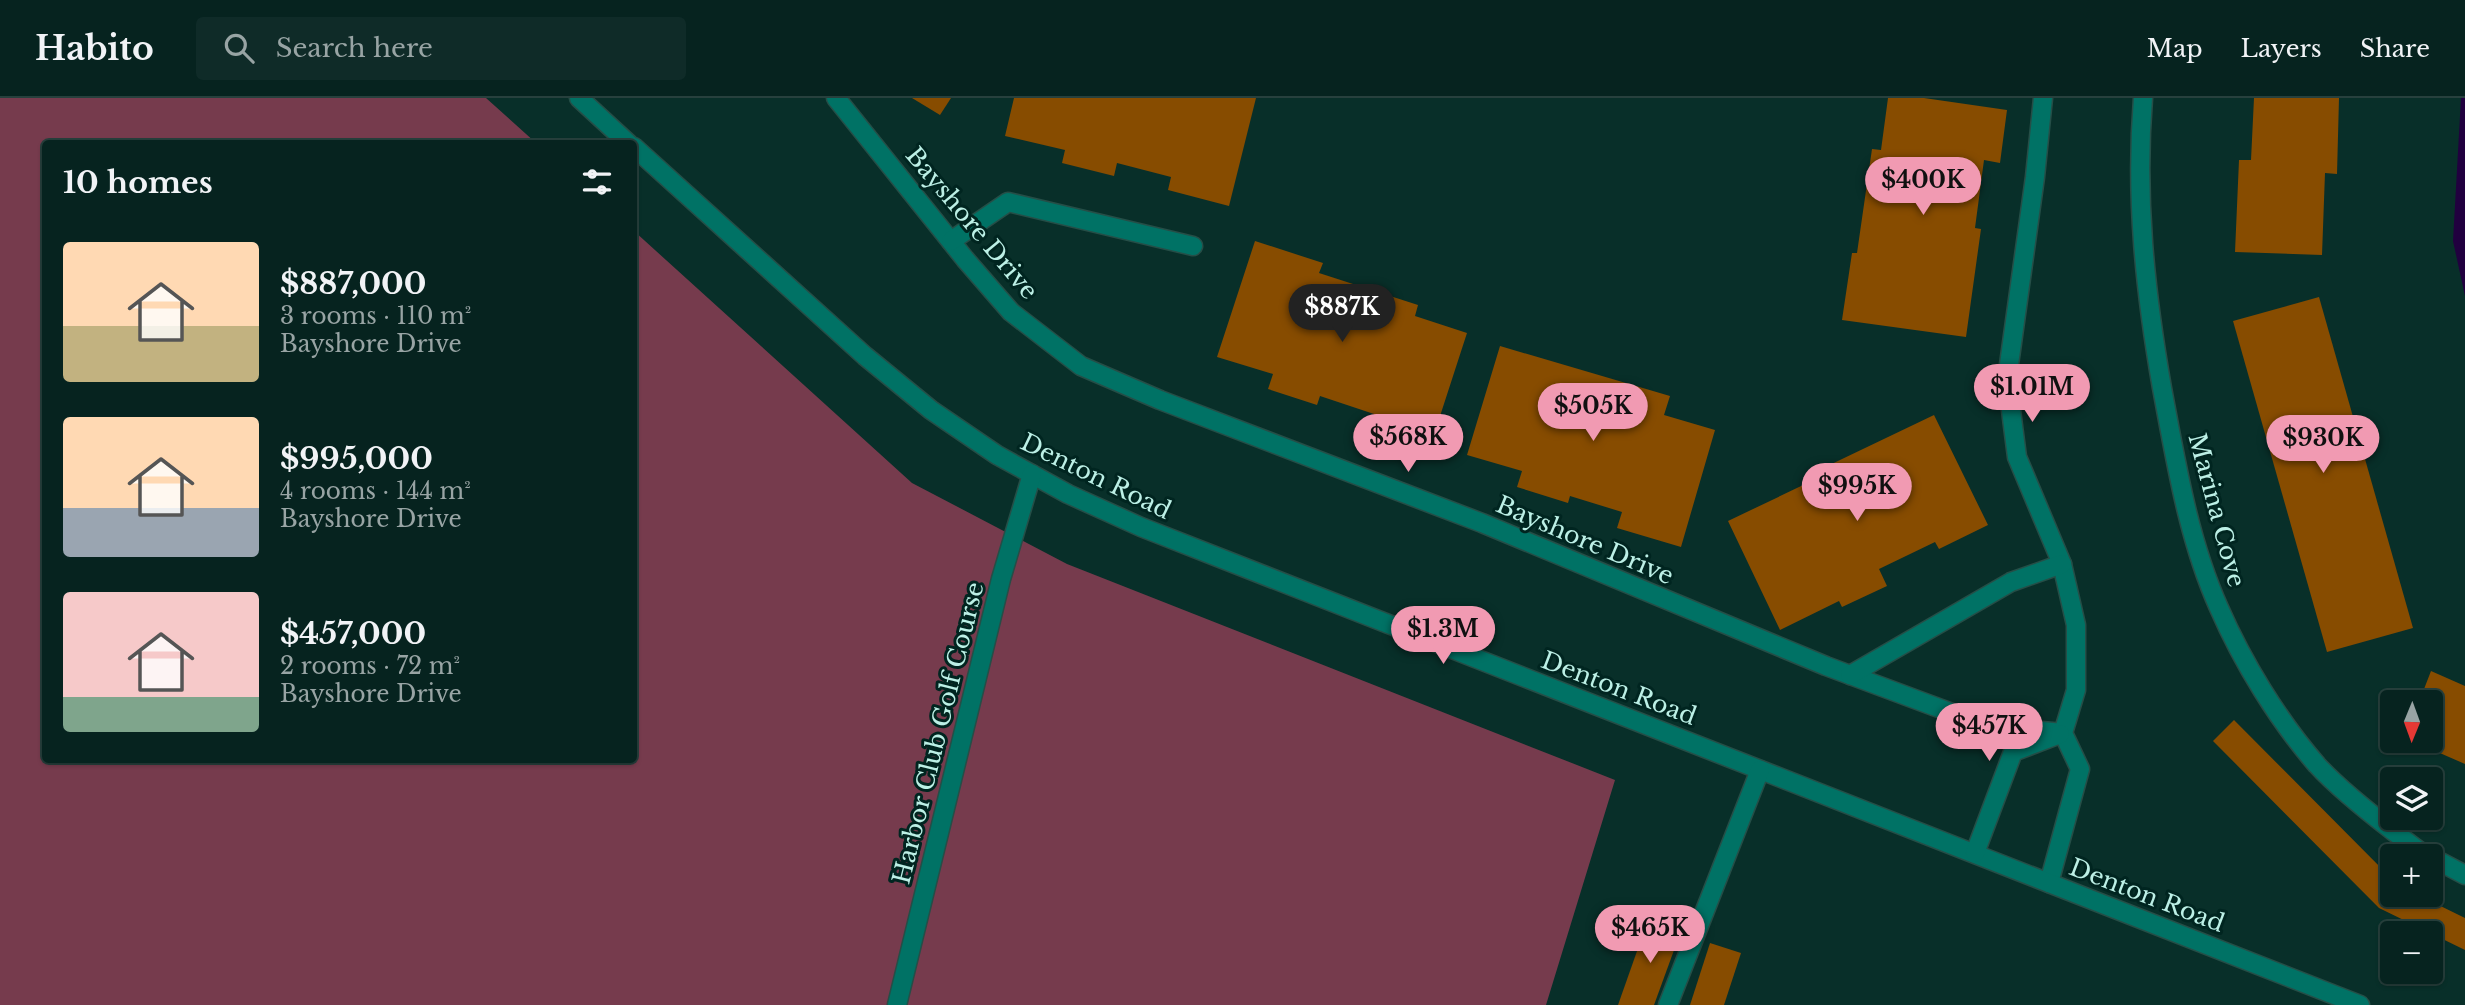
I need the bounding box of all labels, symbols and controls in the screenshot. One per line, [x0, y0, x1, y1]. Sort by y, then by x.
search box [196, 17, 686, 80]
text: Habito [35, 28, 154, 69]
icon: search [220, 29, 258, 67]
text: Search here [276, 32, 433, 64]
text: Map [2147, 34, 2203, 63]
text: Layers [2241, 34, 2322, 63]
text: Share [2360, 34, 2430, 63]
street label: Bayshore Drive [900, 141, 1044, 305]
pin: $400K [1874, 158, 1972, 217]
icon: filters [578, 163, 616, 201]
text: 10 homes [63, 164, 213, 201]
text: $400K [1881, 166, 1965, 194]
text: $887,000 [280, 265, 426, 302]
icon: home [119, 270, 203, 354]
pin: $887K [1293, 285, 1391, 344]
text: $887K [1305, 293, 1379, 321]
text: 3 rooms · 110 m² [280, 302, 471, 330]
text: Bayshore Drive [280, 330, 462, 358]
pin: $1.01M [1975, 364, 2089, 424]
text: $1.01M [1990, 373, 2074, 401]
pin: $505K [1544, 384, 1642, 443]
text: $505K [1554, 392, 1632, 420]
pin: $568K [1359, 414, 1457, 474]
pin: $930K [2274, 416, 2372, 475]
text: $568K [1369, 423, 1447, 451]
text: $930K [2282, 424, 2364, 452]
street label: Denton Road [1016, 427, 1176, 525]
street label: Marina Cove [2183, 430, 2251, 590]
text: $995,000 [280, 440, 433, 477]
icon: home [119, 445, 203, 529]
pin: $995K [1808, 464, 1906, 523]
text: $995K [1818, 472, 1896, 500]
text: 4 rooms · 144 m² [280, 477, 471, 505]
street label: Bayshore Drive [1492, 490, 1678, 590]
text: Bayshore Drive [280, 505, 462, 533]
street label: Harbor Club Golf Course [886, 579, 990, 887]
pin: $1.3M [1394, 606, 1492, 666]
text: $457,000 [280, 615, 426, 652]
text: $1.3M [1407, 615, 1479, 643]
icon: home [119, 620, 203, 704]
street label: Denton Road [1537, 645, 1701, 731]
text: 2 rooms · 72 m² [280, 652, 460, 680]
text: Bayshore Drive [280, 680, 462, 708]
north arrow [2380, 690, 2443, 752]
map controls [2380, 690, 2443, 984]
pin: $457K [1940, 704, 2038, 763]
text: $457K [1952, 712, 2026, 740]
button: layers [2380, 767, 2443, 830]
button: + [2380, 844, 2443, 907]
street label: Denton Road [2065, 852, 2229, 938]
pin: $465K [1601, 906, 1699, 965]
text: $465K [1611, 914, 1689, 942]
button: − [2380, 921, 2443, 984]

